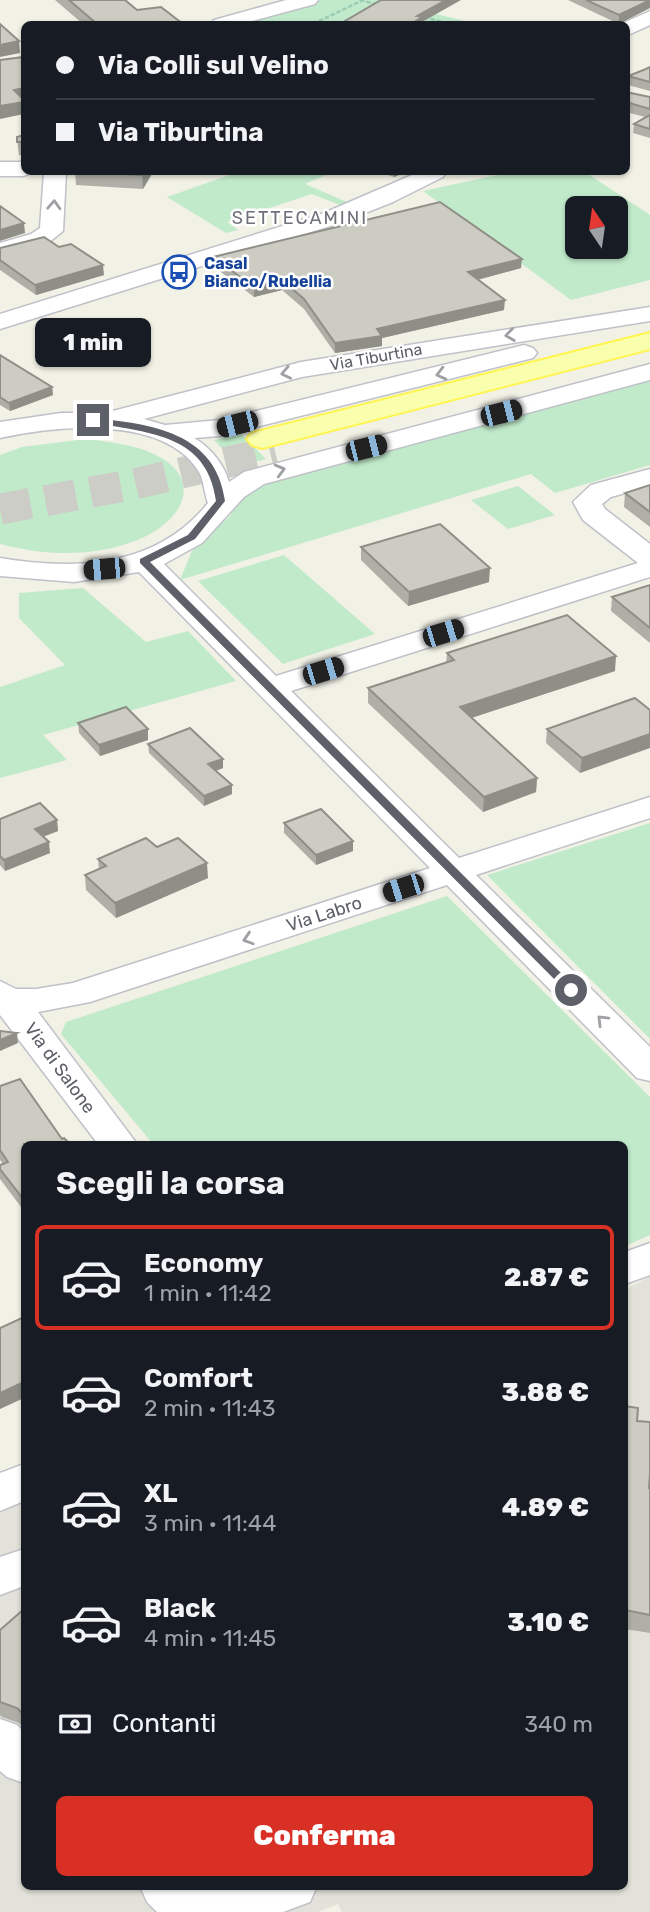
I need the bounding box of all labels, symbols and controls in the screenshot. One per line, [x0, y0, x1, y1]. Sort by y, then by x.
text: Via Colli sul Velino [98, 50, 329, 81]
text: Via Tiburtina [98, 117, 264, 148]
north arrow [565, 196, 628, 259]
map controls [565, 196, 628, 259]
one-way arrow [46, 199, 61, 210]
district label: SETTECAMINI [232, 207, 368, 229]
bus stop icon: Casal Bianco/Rubellia [160, 253, 198, 291]
place label: Casal Bianco/Rubellia [204, 254, 332, 291]
callout: 1 min [35, 318, 151, 368]
one-way arrow [504, 327, 516, 342]
text: 1 min [63, 328, 123, 356]
street label: Via Tiburtina [328, 340, 424, 374]
one-way arrow [280, 364, 292, 379]
one-way arrow [435, 366, 447, 380]
car [479, 398, 524, 428]
route end [77, 404, 109, 436]
car [215, 409, 260, 439]
car [344, 433, 389, 463]
one-way arrow [274, 464, 286, 478]
car [83, 557, 126, 581]
car [420, 617, 467, 649]
car [300, 655, 347, 687]
car [380, 872, 427, 904]
street label: Via Labro [283, 891, 365, 937]
one-way arrow [242, 930, 254, 945]
route start [555, 974, 587, 1006]
one-way arrow [597, 1016, 610, 1029]
street label: Via di Salone [20, 1018, 100, 1118]
text: Scegli la corsa [56, 1164, 285, 1202]
icon: car [60, 1246, 123, 1309]
text: Economy [144, 1248, 263, 1279]
text: 2.87 € [504, 1262, 589, 1293]
text: 1 min · 11:42 [144, 1279, 272, 1307]
icon: car [60, 1361, 123, 1424]
text: Comfort [144, 1363, 253, 1394]
text: 3.88 € [501, 1377, 589, 1408]
text: 2 min · 11:43 [144, 1394, 276, 1422]
icon: car [60, 1476, 123, 1539]
text: XL [144, 1478, 177, 1509]
text: 4.89 € [502, 1492, 589, 1523]
text: 3 min · 11:44 [144, 1509, 276, 1537]
icon: car [60, 1591, 123, 1654]
text: Black [144, 1593, 216, 1624]
text: 3.10 € [507, 1607, 589, 1638]
text: 4 min · 11:45 [144, 1624, 276, 1652]
icon: cash [56, 1705, 94, 1743]
text: Contanti [112, 1708, 216, 1739]
text: 340 m [524, 1710, 593, 1738]
button: Conferma [56, 1796, 593, 1876]

